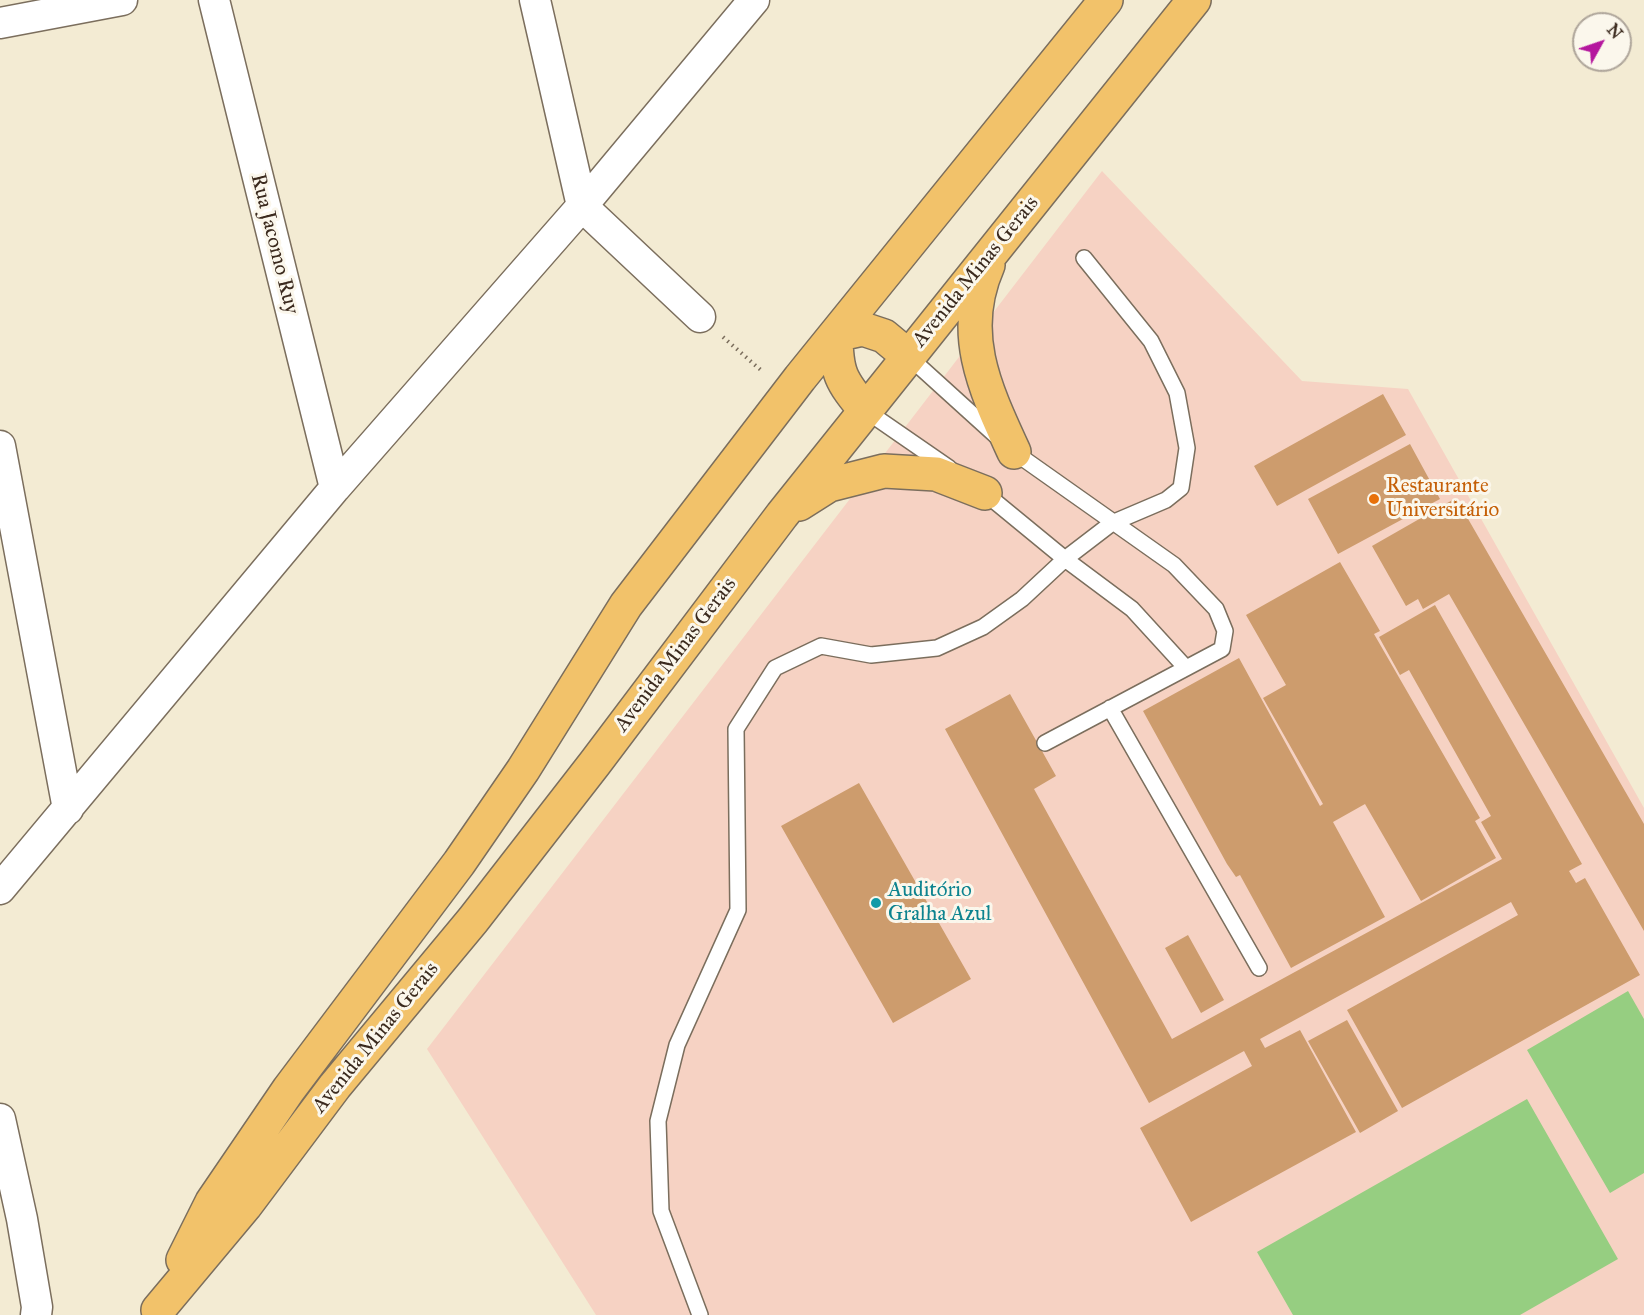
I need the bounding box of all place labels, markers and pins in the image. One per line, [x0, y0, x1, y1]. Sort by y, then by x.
place label: Restaurante Universitário [1386, 474, 1499, 524]
marker: Restaurante Universitário [1367, 492, 1381, 506]
place label: Auditório Gralha Azul [888, 878, 992, 928]
marker: Auditório Gralha Azul [869, 896, 883, 910]

